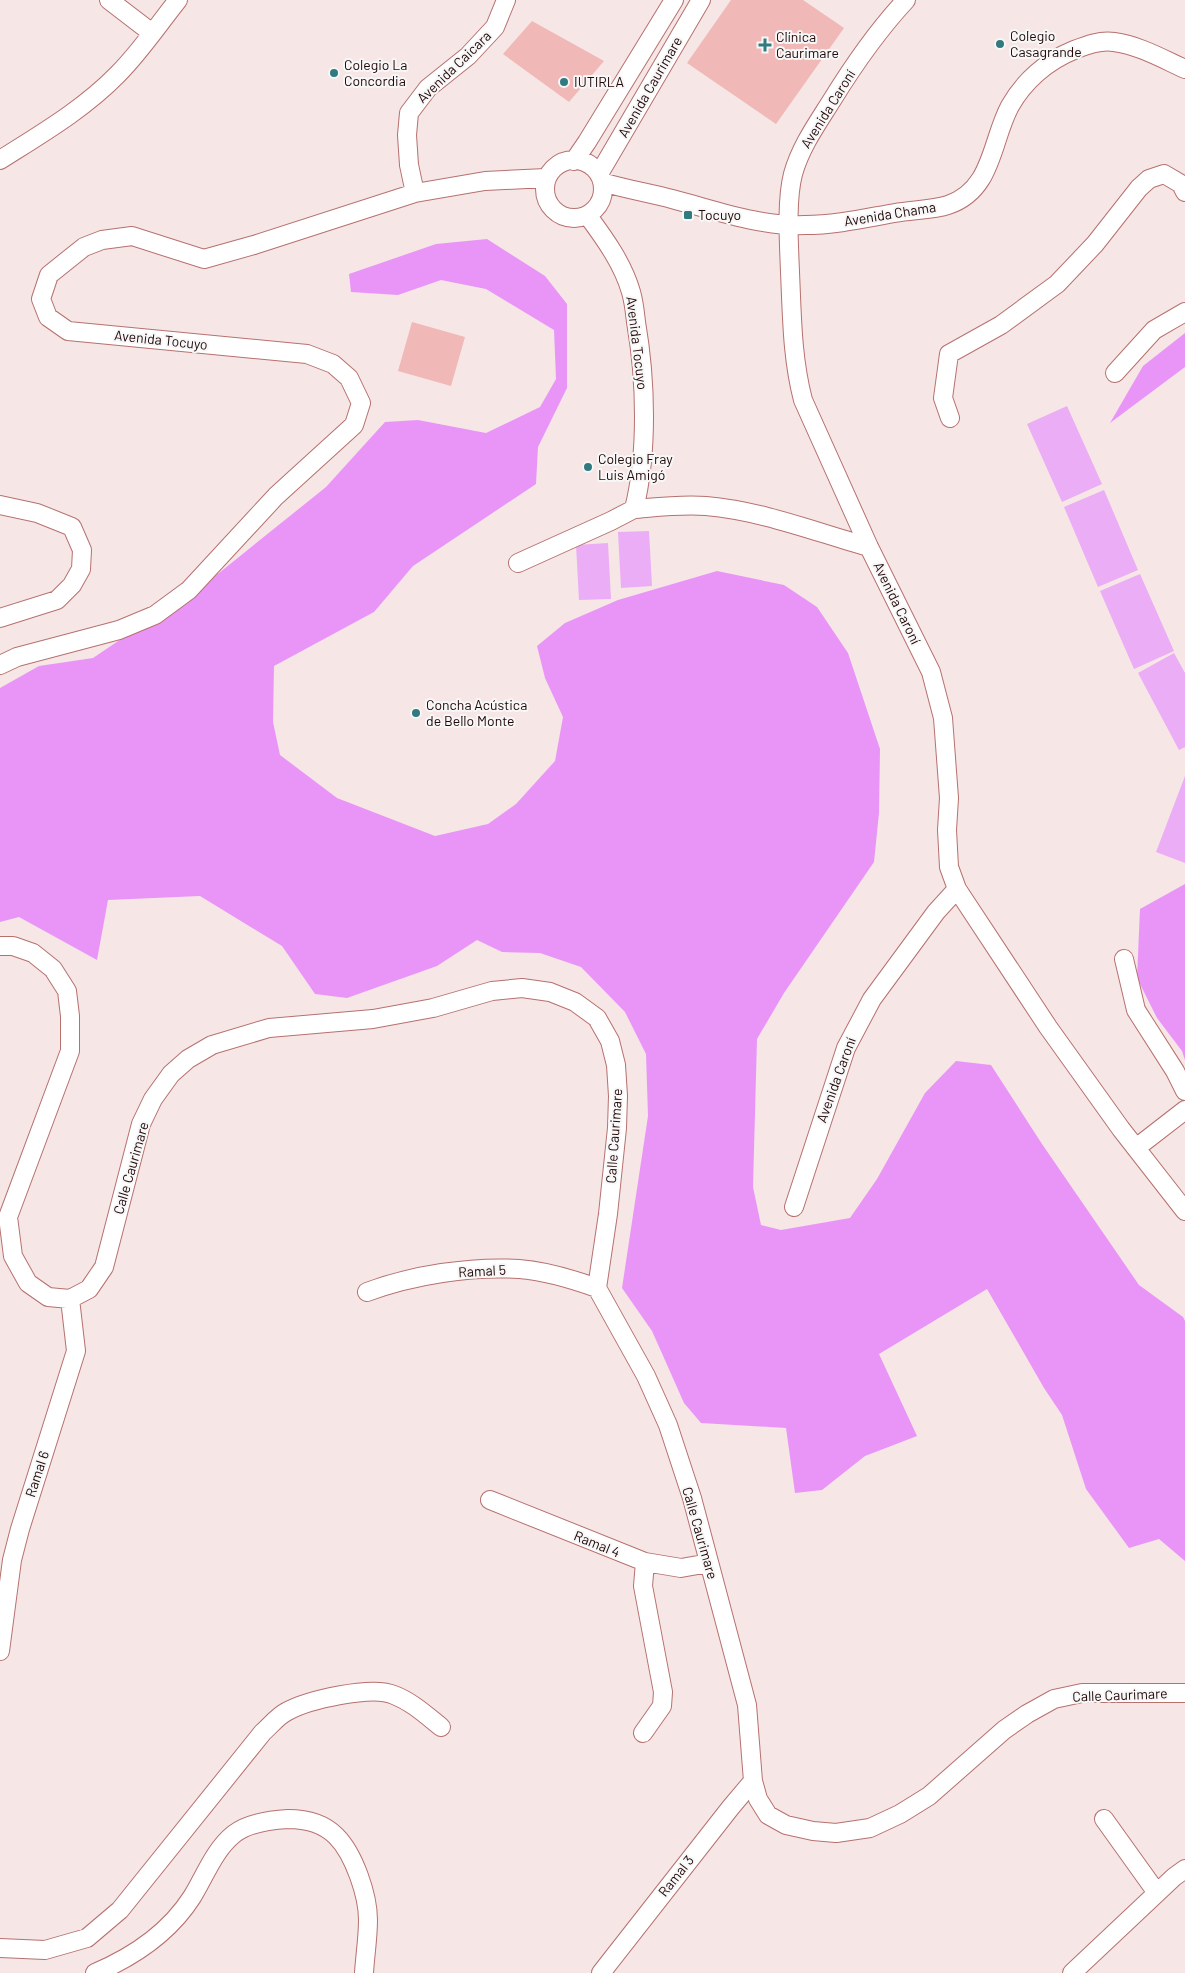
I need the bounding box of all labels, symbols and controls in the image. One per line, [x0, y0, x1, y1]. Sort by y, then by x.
street label: Avenida Caicara [413, 27, 494, 106]
place label: Colegio Casagrande [1010, 27, 1082, 60]
place label: Clínica Caurimare [776, 28, 839, 61]
street label: Avenida Caurimare [614, 33, 685, 140]
marker: Clínica Caurimare [758, 38, 772, 52]
marker: Colegio Casagrande [994, 38, 1006, 50]
place label: Colegio La Concordia [344, 56, 407, 89]
street label: Avenida Caroní [797, 66, 858, 151]
marker: Colegio La Concordia [328, 67, 340, 79]
place label: IUTIRLA [574, 73, 624, 90]
marker: IUTIRLA [558, 76, 570, 88]
street label: Avenida Chama [843, 198, 937, 229]
place label: Tocuyo [698, 206, 741, 223]
marker: Tocuyo [682, 209, 694, 221]
street label: Avenida Tocuyo [623, 295, 652, 391]
street label: Avenida Tocuyo [113, 326, 209, 353]
place label: Colegio Fray Luis Amigó [598, 450, 673, 483]
marker: Colegio Fray Luis Amigó [582, 461, 594, 473]
street label: Avenida Caroní [870, 559, 925, 647]
place label: Concha Acústica de Bello Monte [426, 696, 527, 729]
marker: Concha Acústica de Bello Monte [410, 707, 422, 719]
street label: Avenida Caroní [812, 1035, 859, 1125]
street label: Calle Caurimare [602, 1088, 625, 1184]
street label: Calle Caurimare [109, 1120, 152, 1216]
street label: Ramal 5 [458, 1261, 506, 1280]
street label: Ramal 6 [21, 1449, 52, 1499]
street label: Calle Caurimare [679, 1485, 722, 1581]
street label: Ramal 4 [572, 1527, 623, 1560]
street label: Calle Caurimare [1072, 1684, 1168, 1705]
street label: Ramal 3 [654, 1852, 697, 1900]

